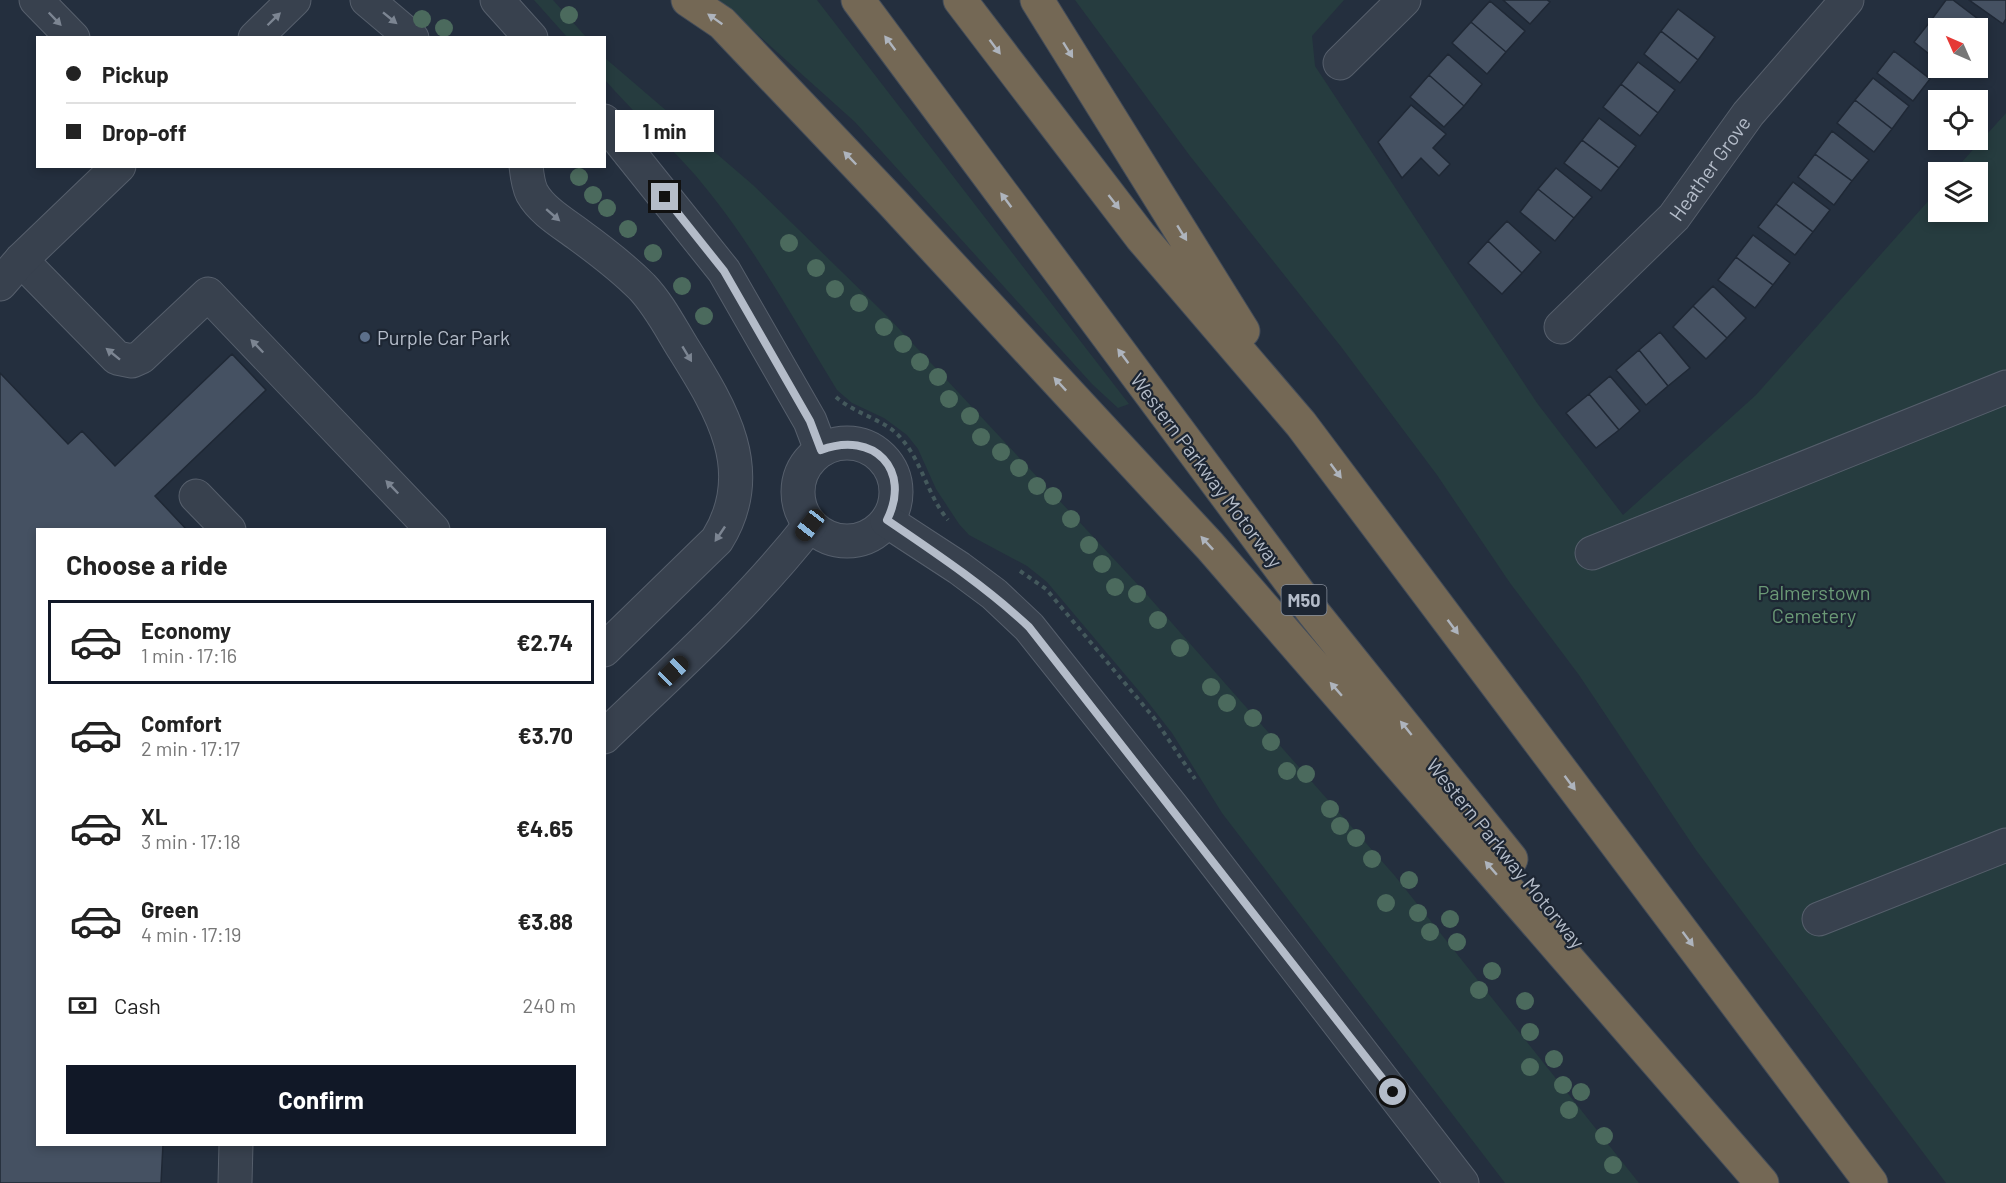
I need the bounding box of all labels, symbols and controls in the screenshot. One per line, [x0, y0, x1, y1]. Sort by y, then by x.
one-way arrow [47, 11, 61, 25]
one-way arrow [383, 11, 398, 23]
one-way arrow [267, 12, 281, 26]
one-way arrow [707, 13, 723, 25]
north arrow [1928, 18, 1988, 78]
map controls [1928, 18, 1988, 222]
one-way arrow [884, 36, 896, 52]
one-way arrow [989, 39, 1002, 55]
one-way arrow [1063, 42, 1074, 58]
text: Pickup [102, 61, 169, 87]
button: locate [1928, 90, 1988, 150]
callout: 1 min [616, 110, 714, 152]
street label: Heather Grove [1663, 111, 1755, 225]
text: Drop-off [102, 119, 186, 145]
text: 1 min [643, 119, 686, 143]
one-way arrow [844, 152, 858, 166]
button: layers [1928, 162, 1988, 222]
route end [651, 183, 678, 210]
one-way arrow [1000, 192, 1012, 208]
one-way arrow [1108, 193, 1120, 209]
one-way arrow [545, 208, 560, 221]
one-way arrow [1177, 225, 1188, 241]
place label: Purple Car Park [377, 325, 510, 349]
marker: Purple Car Park [358, 330, 372, 344]
one-way arrow [251, 340, 265, 354]
one-way arrow [681, 346, 692, 362]
one-way arrow [105, 347, 121, 360]
one-way arrow [1117, 349, 1129, 364]
street label: Western Parkway Motorway [1126, 368, 1288, 572]
one-way arrow [1054, 377, 1068, 391]
one-way arrow [1330, 463, 1342, 479]
one-way arrow [386, 481, 400, 495]
car [792, 505, 828, 545]
one-way arrow [714, 526, 726, 542]
one-way arrow [1200, 535, 1214, 550]
text: Choose a ride [66, 548, 228, 580]
park label: Palmerstown Cemetery [1757, 580, 1871, 627]
road number: M50 [1282, 585, 1326, 615]
icon: car [69, 615, 123, 669]
text: Economy [141, 617, 231, 643]
one-way arrow [1447, 619, 1459, 635]
text: €2.74 [517, 629, 573, 655]
text: 1 min · 17:16 [141, 643, 237, 667]
car [654, 652, 692, 690]
one-way arrow [1330, 682, 1343, 697]
icon: car [69, 708, 123, 762]
text: Comfort [141, 710, 222, 736]
one-way arrow [1400, 720, 1413, 736]
text: €3.70 [518, 722, 573, 748]
text: 2 min · 17:17 [141, 736, 240, 760]
street label: Western Parkway Motorway [1422, 753, 1590, 953]
one-way arrow [1564, 775, 1576, 790]
icon: car [69, 801, 123, 855]
text: XL [141, 803, 167, 829]
text: €4.65 [516, 815, 573, 841]
text: 3 min · 17:18 [141, 829, 241, 853]
one-way arrow [1485, 861, 1498, 876]
icon: car [69, 894, 123, 948]
text: Green [141, 896, 199, 922]
text: €3.88 [517, 908, 573, 934]
text: 4 min · 17:19 [141, 922, 241, 946]
one-way arrow [1681, 931, 1693, 946]
icon: cash [66, 989, 99, 1022]
text: Cash [114, 992, 161, 1018]
text: 240 m [522, 993, 576, 1017]
button: Confirm [66, 1065, 576, 1134]
route start [1379, 1078, 1406, 1105]

